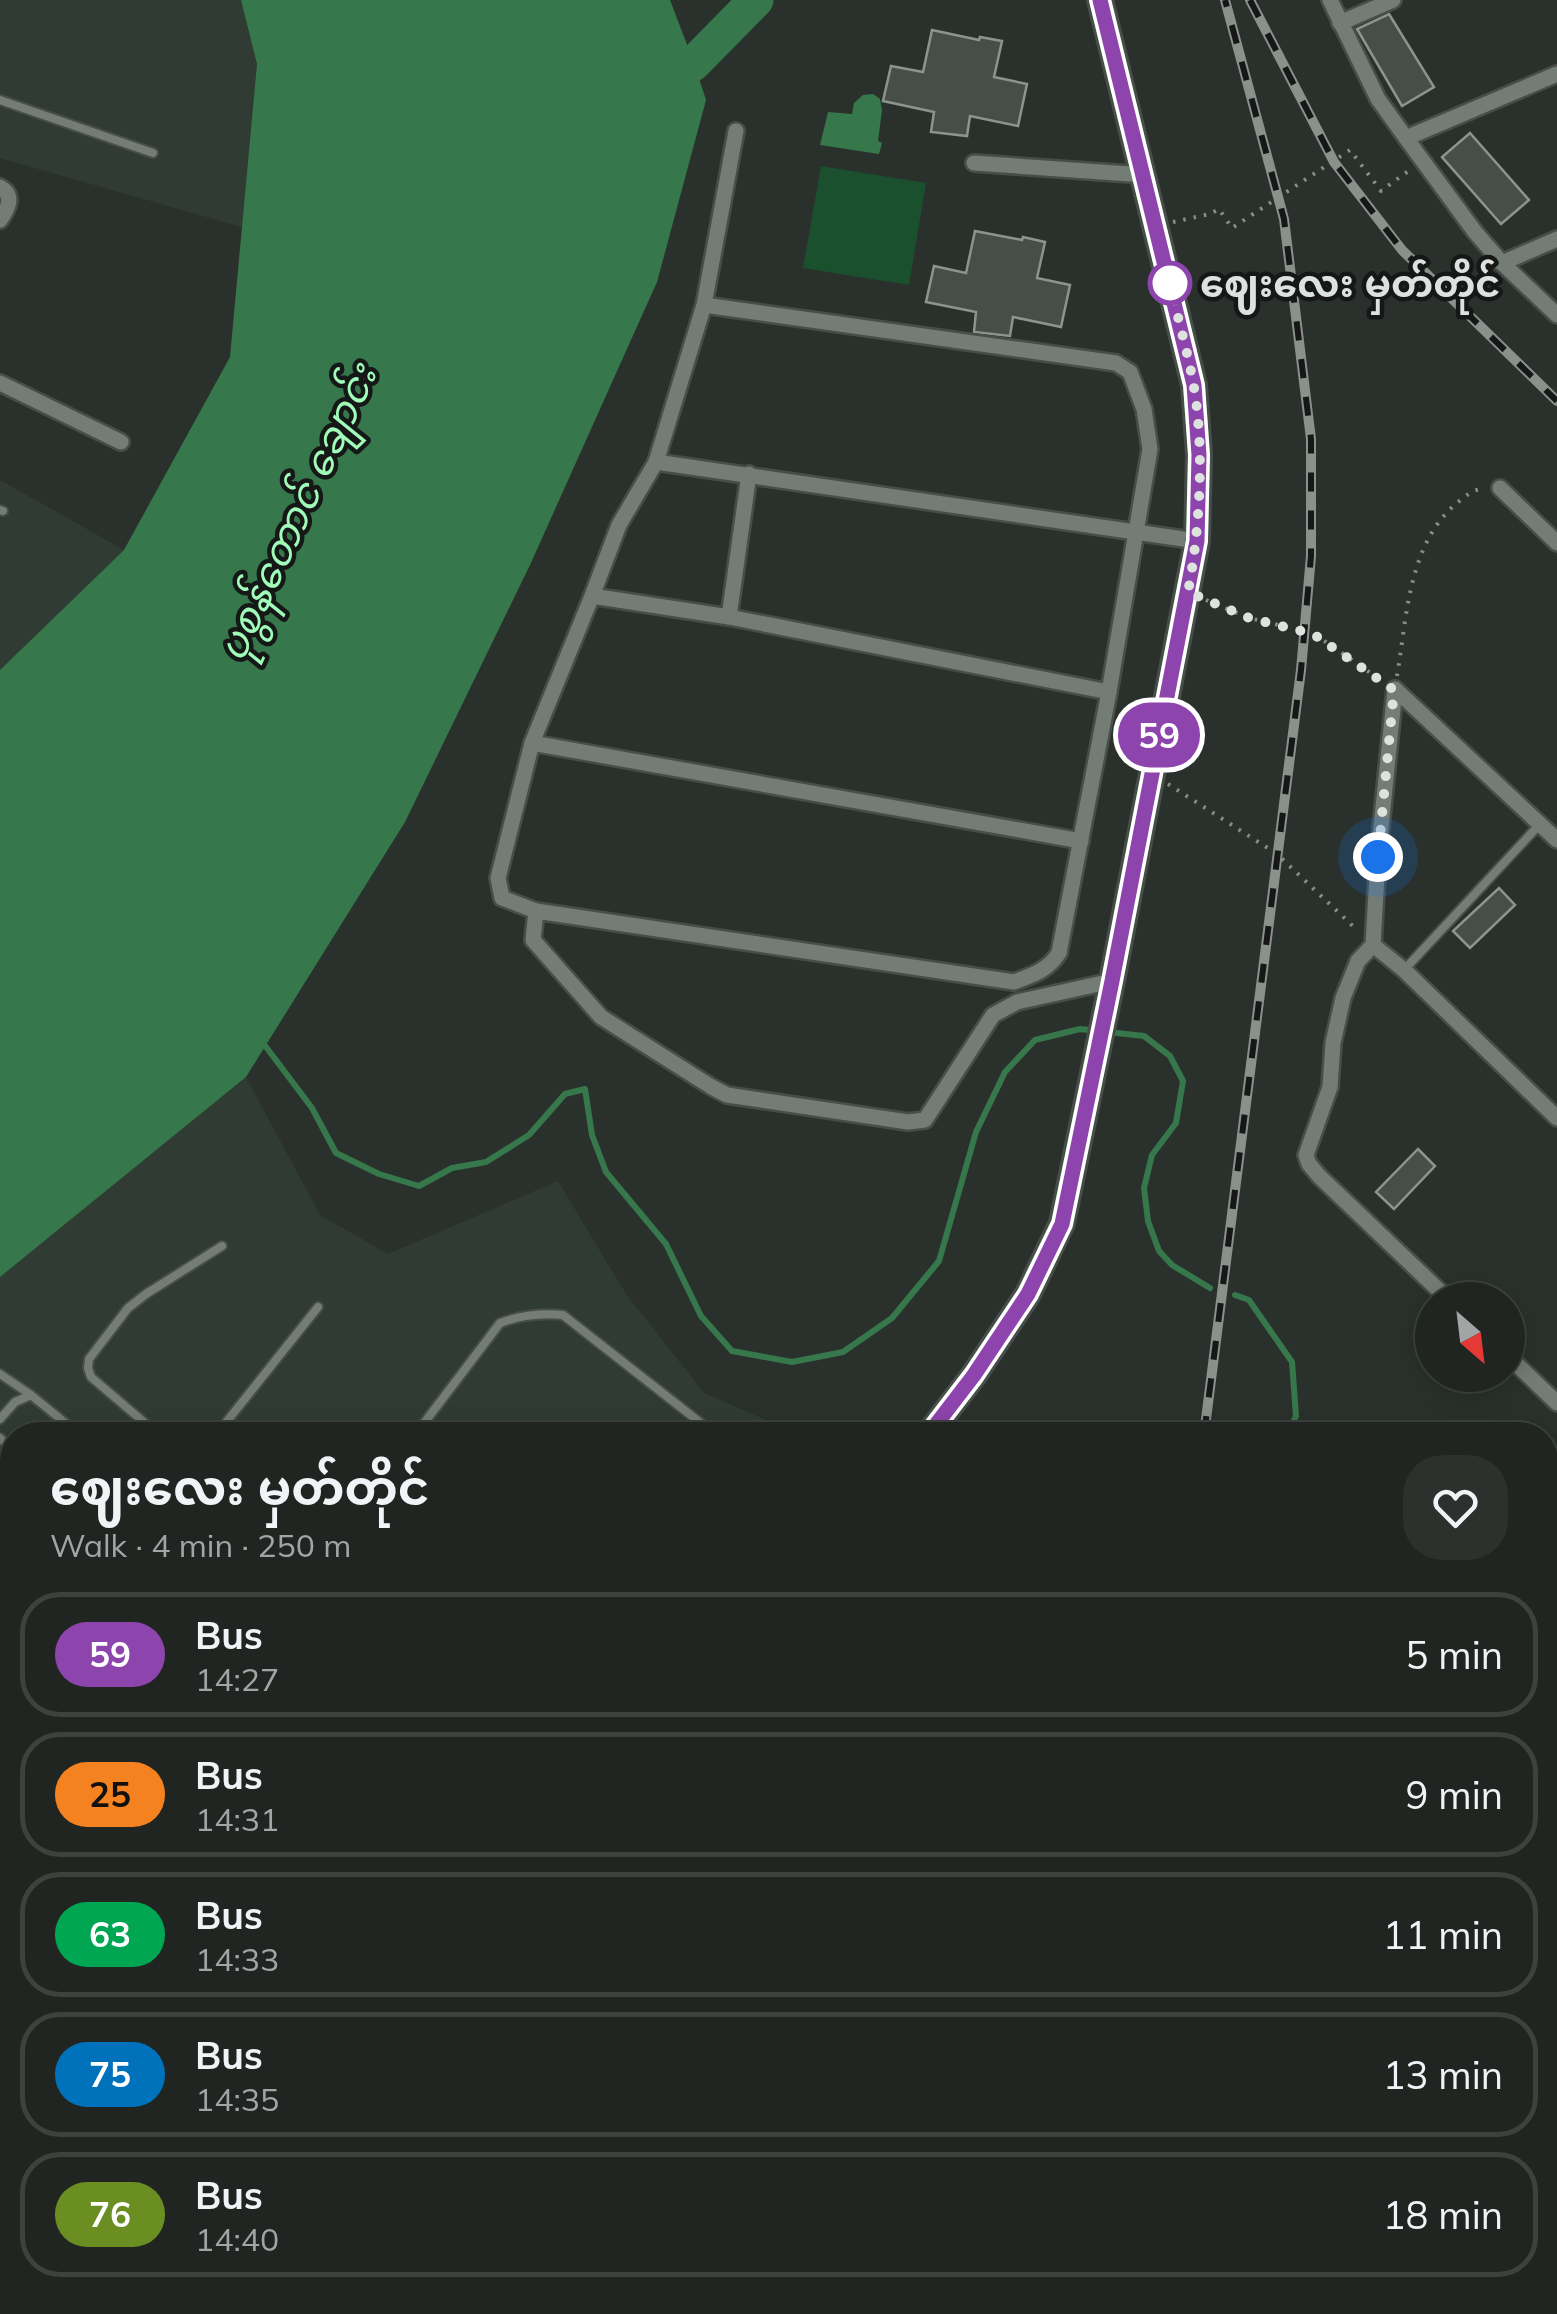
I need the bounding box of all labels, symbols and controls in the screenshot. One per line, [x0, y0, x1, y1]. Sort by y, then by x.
place label: ဈေးလေး မှတ်တိုင် [1200, 258, 1500, 315]
marker: ဈေးလေး မှတ်တိုင် [1149, 262, 1191, 304]
water label: ပုစွန်တောင် ချောင်း [205, 354, 396, 672]
line badge: 59 [1114, 702, 1204, 768]
text: 59 [1138, 713, 1180, 757]
your location [1353, 832, 1403, 882]
north arrow [1415, 1282, 1525, 1392]
map controls [1415, 1282, 1525, 1392]
button: heart [1403, 1455, 1508, 1560]
text: ဈေးလေး မှတ်တိုင် [50, 1457, 429, 1517]
text: Walk · 4 min · 250 m [50, 1525, 351, 1565]
text: Bus [195, 1611, 263, 1659]
text: 5 min [1406, 1631, 1503, 1679]
text: 59 [89, 1632, 131, 1676]
text: 14:27 [195, 1659, 279, 1699]
text: Bus [195, 1751, 263, 1799]
text: 9 min [1406, 1771, 1503, 1819]
text: 25 [89, 1772, 131, 1816]
text: 14:31 [195, 1799, 279, 1839]
text: Bus [195, 1891, 263, 1939]
text: 11 min [1383, 1911, 1503, 1959]
text: 63 [89, 1912, 131, 1956]
text: 14:33 [195, 1939, 279, 1979]
text: Bus [195, 2031, 263, 2079]
text: 13 min [1383, 2051, 1503, 2099]
text: 75 [89, 2052, 131, 2096]
text: 14:35 [195, 2079, 279, 2119]
text: Bus [195, 2171, 263, 2219]
text: 18 min [1383, 2191, 1503, 2239]
text: 76 [89, 2192, 131, 2236]
text: 14:40 [195, 2219, 279, 2259]

